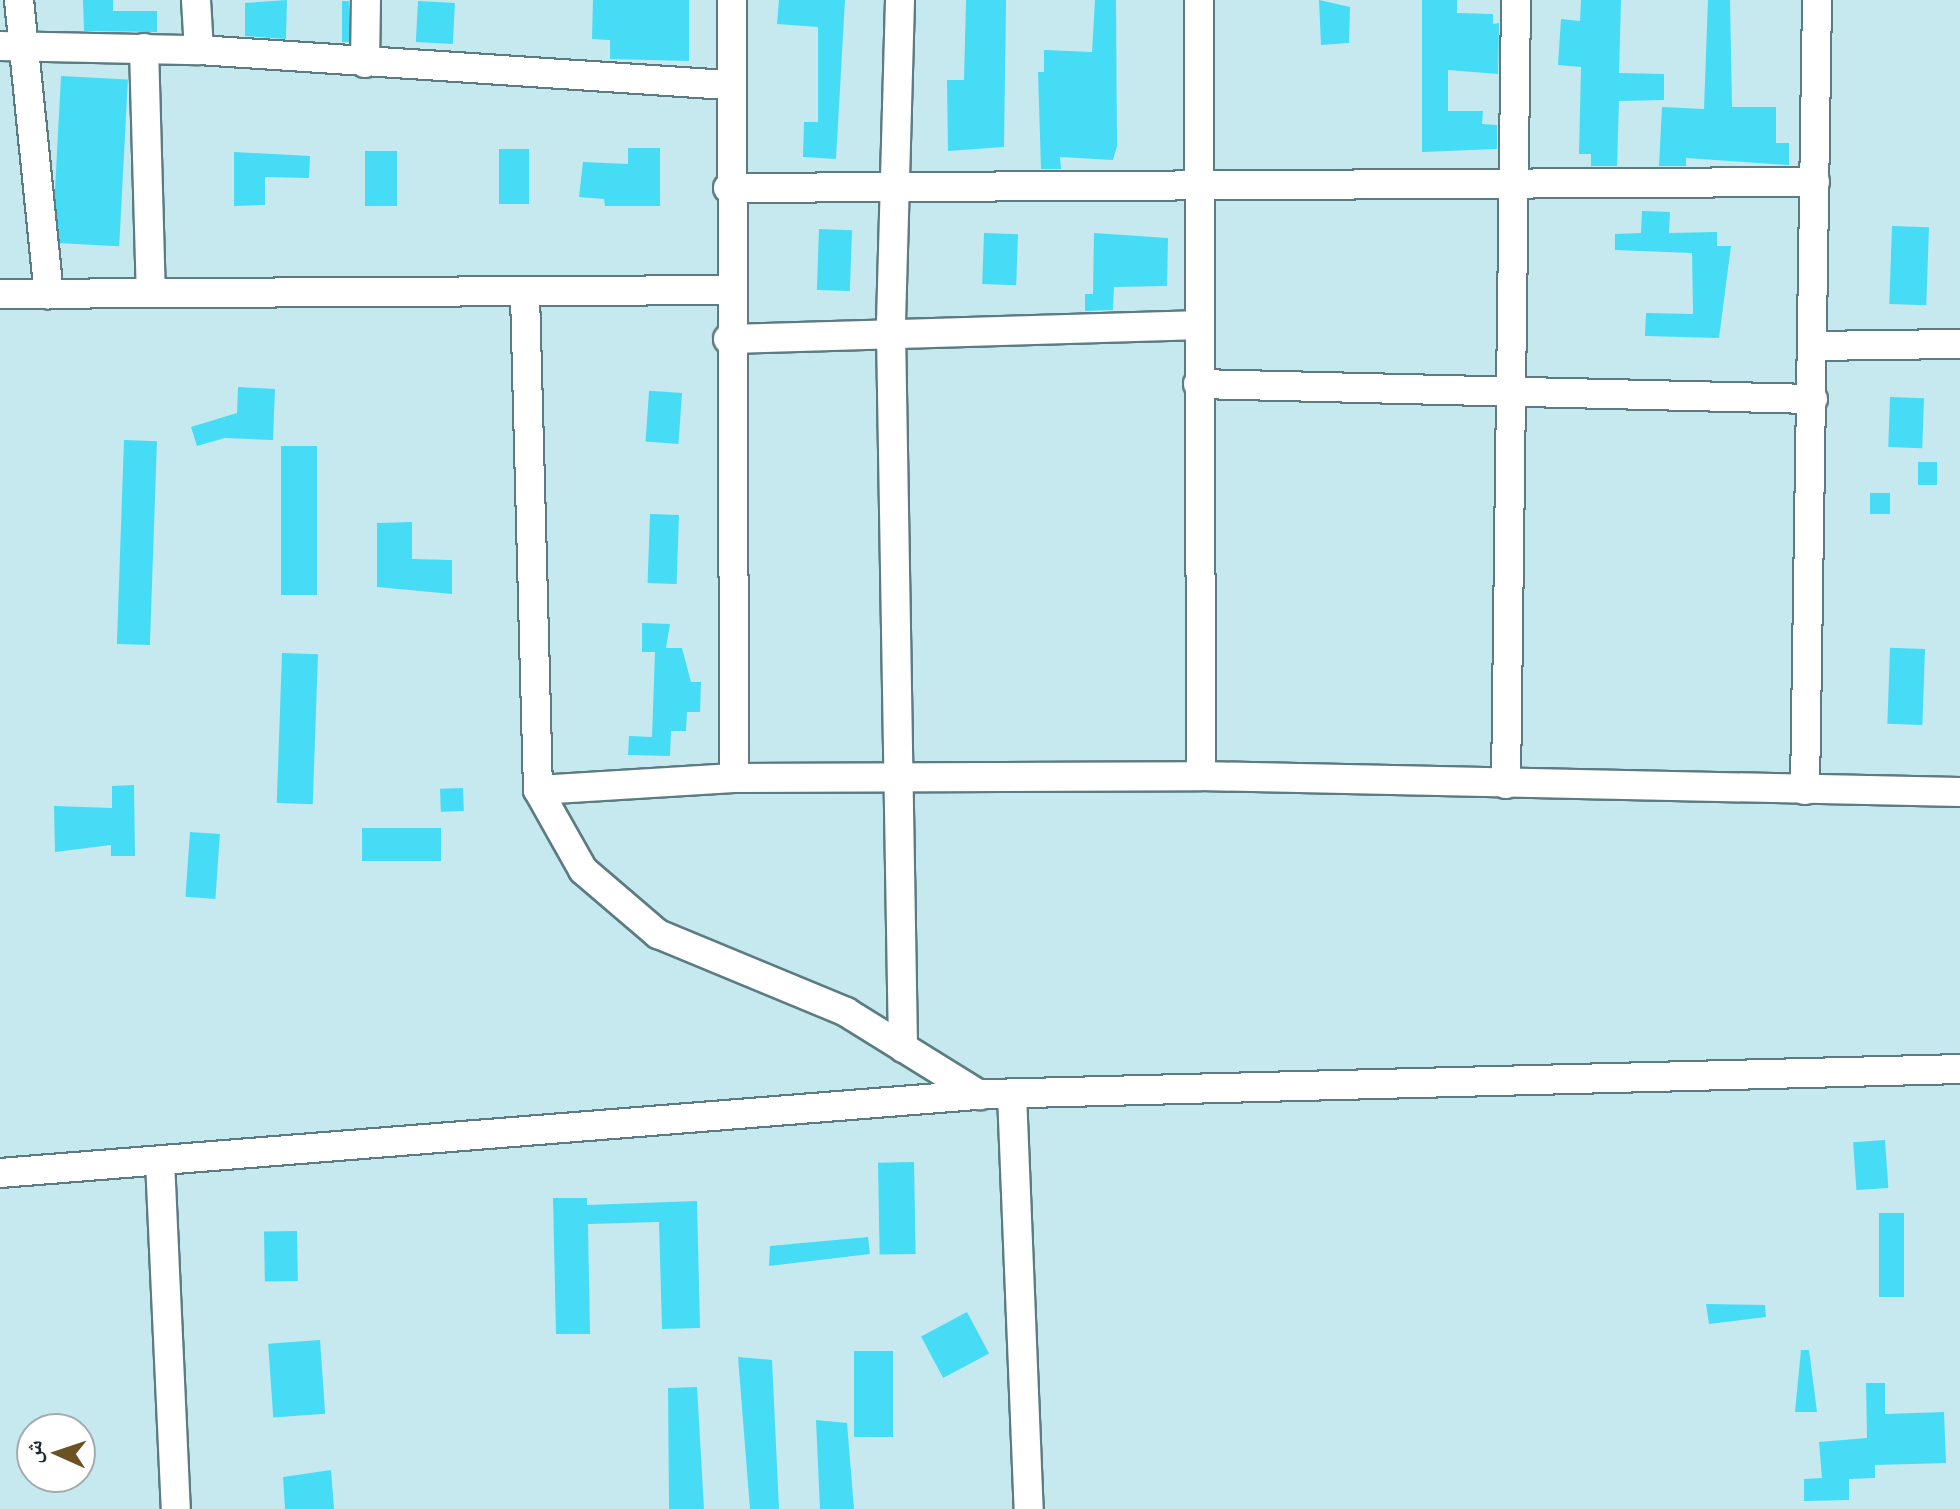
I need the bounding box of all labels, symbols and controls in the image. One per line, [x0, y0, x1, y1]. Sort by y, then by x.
north arrow [16, 1413, 96, 1493]
text: ش [18, 1439, 49, 1464]

